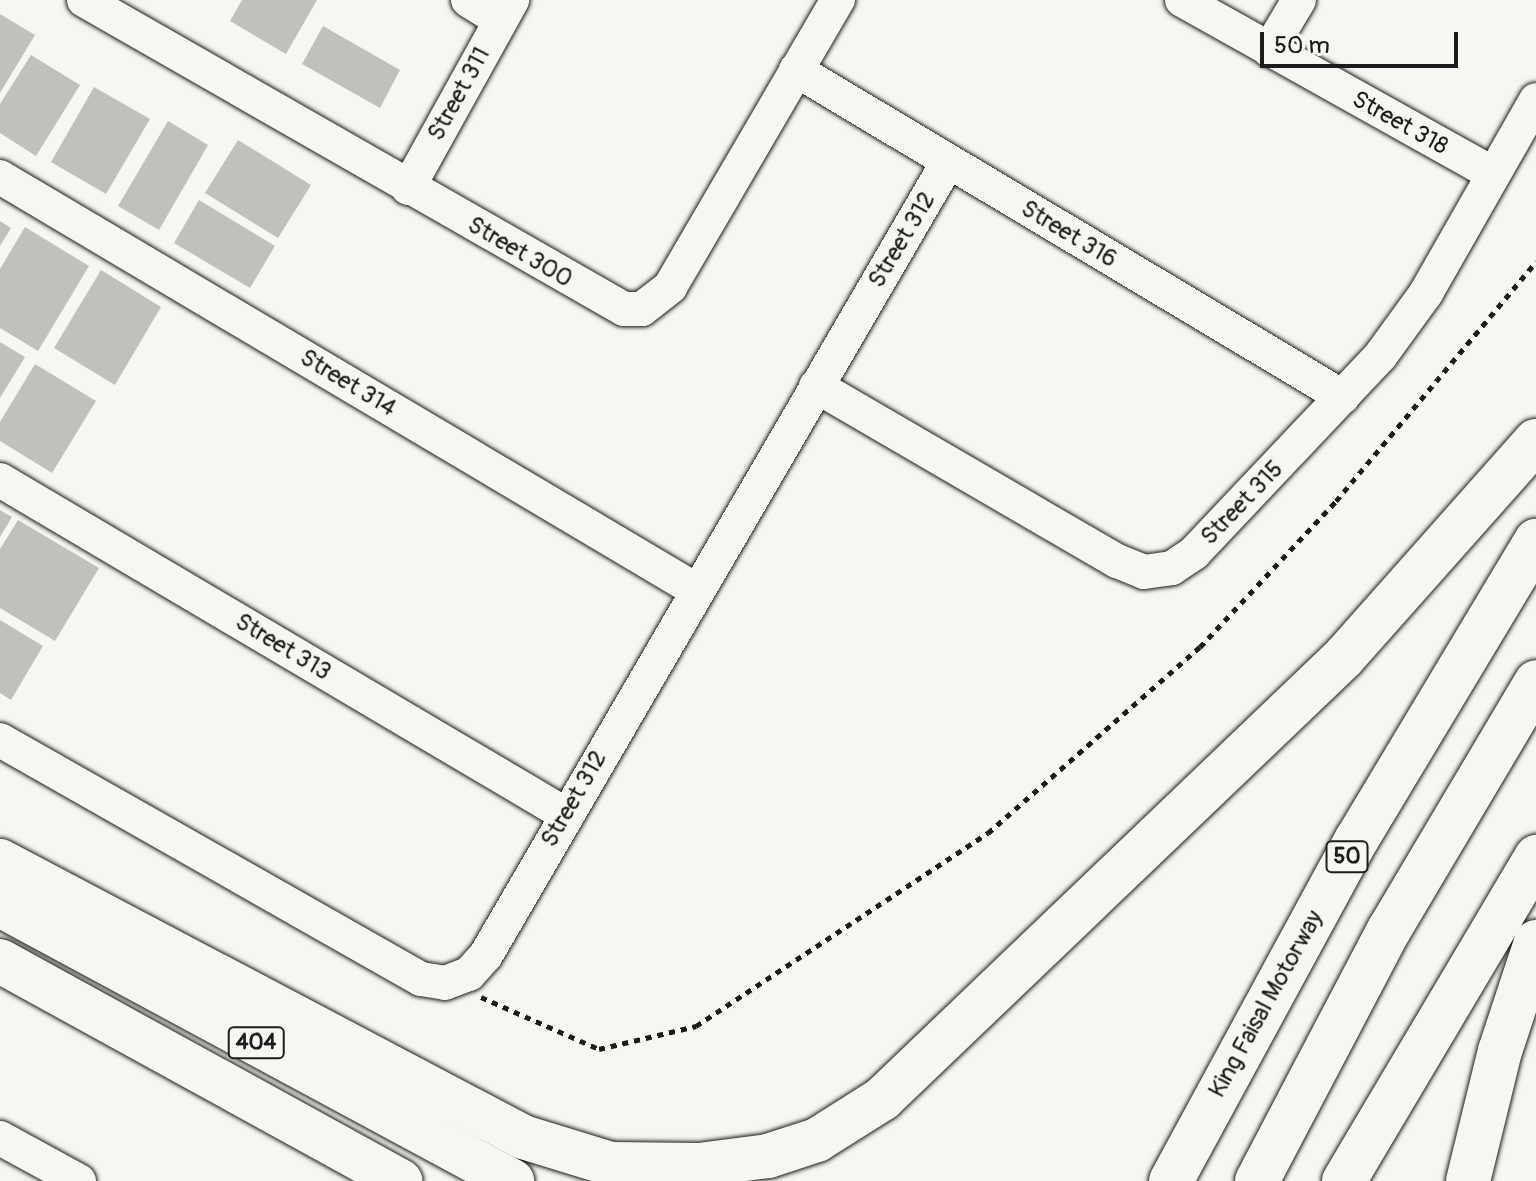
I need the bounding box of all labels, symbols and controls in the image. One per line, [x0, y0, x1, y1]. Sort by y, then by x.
scale bar [1264, 16, 1462, 66]
text: 50 m [1274, 31, 1330, 60]
street label: Street 311 [422, 42, 496, 146]
street label: Street 318 [1347, 85, 1453, 161]
street label: Street 312 [862, 187, 942, 293]
street label: Street 316 [1016, 194, 1122, 274]
street label: Street 300 [462, 210, 578, 294]
street label: Street 314 [295, 343, 401, 423]
street label: Street 315 [1195, 455, 1289, 551]
street label: Street 313 [230, 607, 336, 687]
street label: Street 312 [535, 746, 613, 852]
road number: 50 [1325, 839, 1369, 875]
street label: King Faisal Motorway [1203, 905, 1329, 1103]
road number: 404 [226, 1025, 286, 1061]

